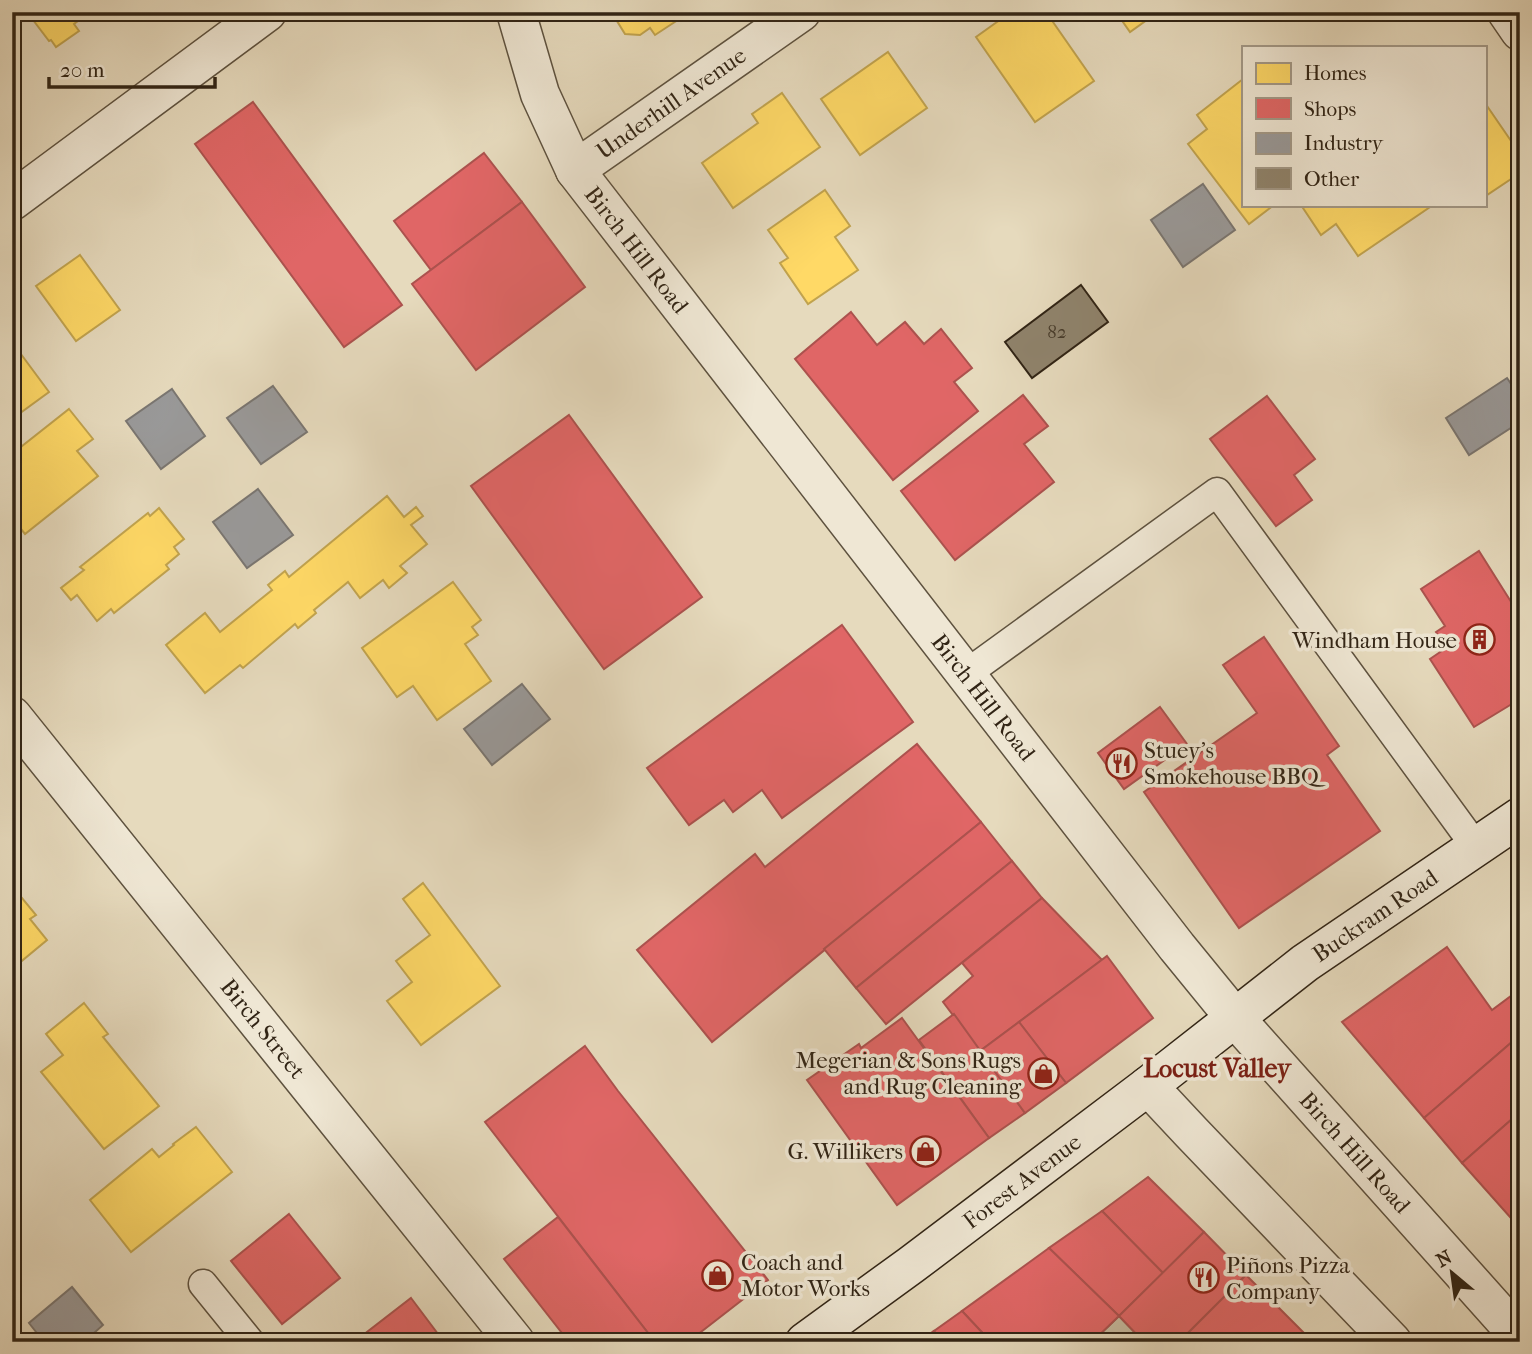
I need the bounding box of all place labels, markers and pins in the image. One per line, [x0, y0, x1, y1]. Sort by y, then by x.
building icon: Windham House [1463, 623, 1497, 657]
place label: Windham House [1291, 627, 1457, 654]
place label: Stuey's Smokehouse BBQ [1144, 737, 1326, 790]
restaurant icon: Stuey's Smokehouse BBQ [1104, 746, 1138, 780]
place label: Megerian & Sons Rugs and Rug Cleaning [796, 1047, 1022, 1100]
shop icon: Megerian & Sons Rugs and Rug Cleaning [1027, 1056, 1061, 1090]
shop icon: G. Willikers [909, 1134, 943, 1168]
place label: G. Willikers [787, 1138, 903, 1165]
place label: Coach and Motor Works [741, 1249, 870, 1302]
place label: Piñons Pizza Company [1226, 1252, 1350, 1305]
shop icon: Coach and Motor Works [701, 1258, 735, 1292]
restaurant icon: Piñons Pizza Company [1186, 1261, 1220, 1295]

